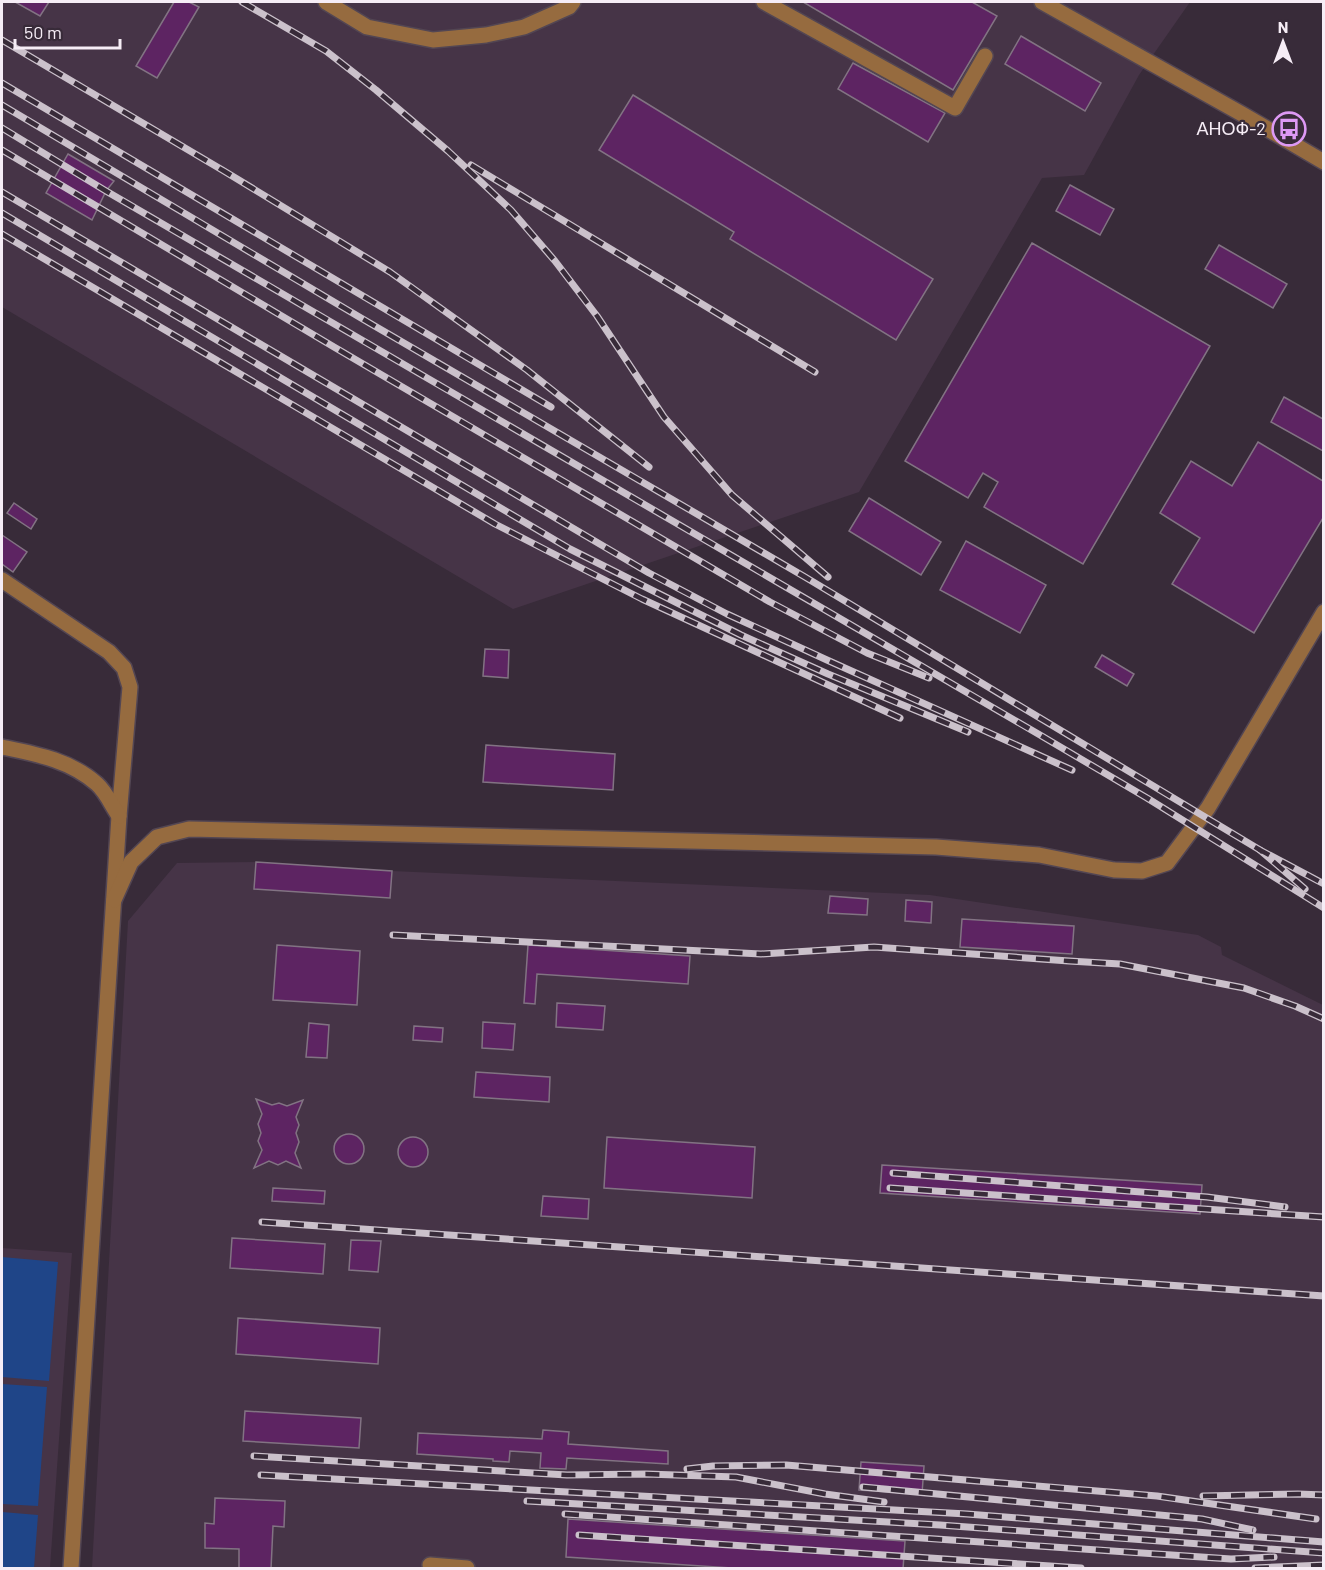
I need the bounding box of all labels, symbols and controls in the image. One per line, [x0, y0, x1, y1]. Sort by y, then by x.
scale bar [15, 12, 120, 50]
north arrow [1253, 12, 1313, 72]
text: N [1278, 17, 1288, 36]
text: 50 m [24, 21, 62, 43]
bus stop icon: АНОФ-2 [1271, 111, 1307, 147]
place label: АНОФ-2 [1197, 117, 1266, 139]

